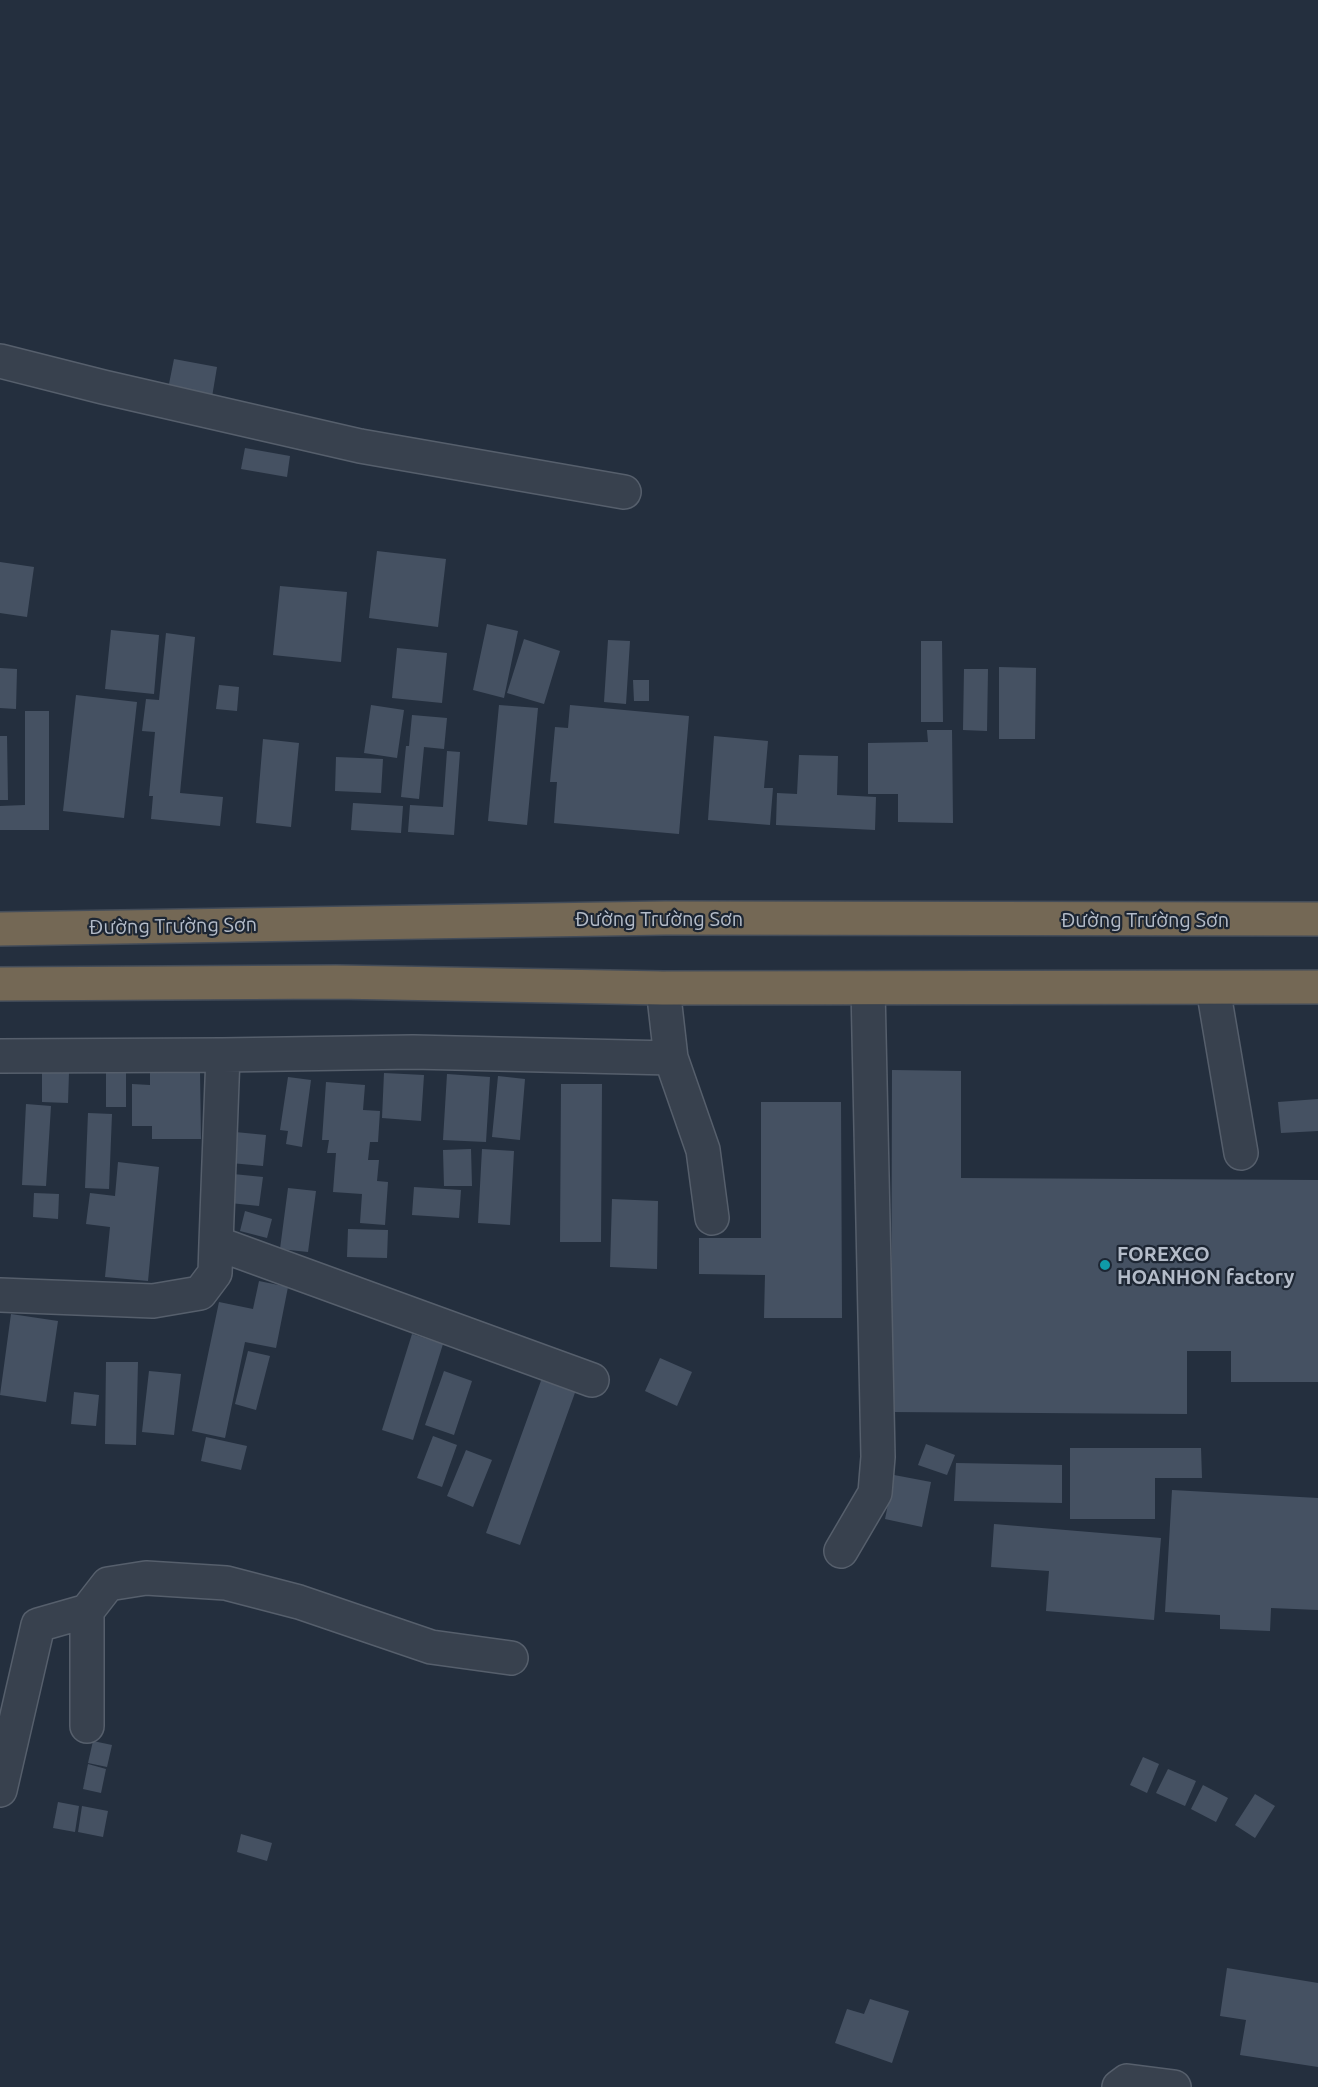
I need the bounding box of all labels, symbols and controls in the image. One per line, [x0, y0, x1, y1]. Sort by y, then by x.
street label: Đường Trường Sơn [575, 907, 743, 931]
street label: Đường Trường Sơn [1061, 908, 1229, 932]
street label: Đường Trường Sơn [89, 913, 257, 939]
place label: FOREXCO HOANHON factory [1117, 1242, 1294, 1289]
marker: FOREXCO HOANHON factory [1098, 1258, 1112, 1272]

